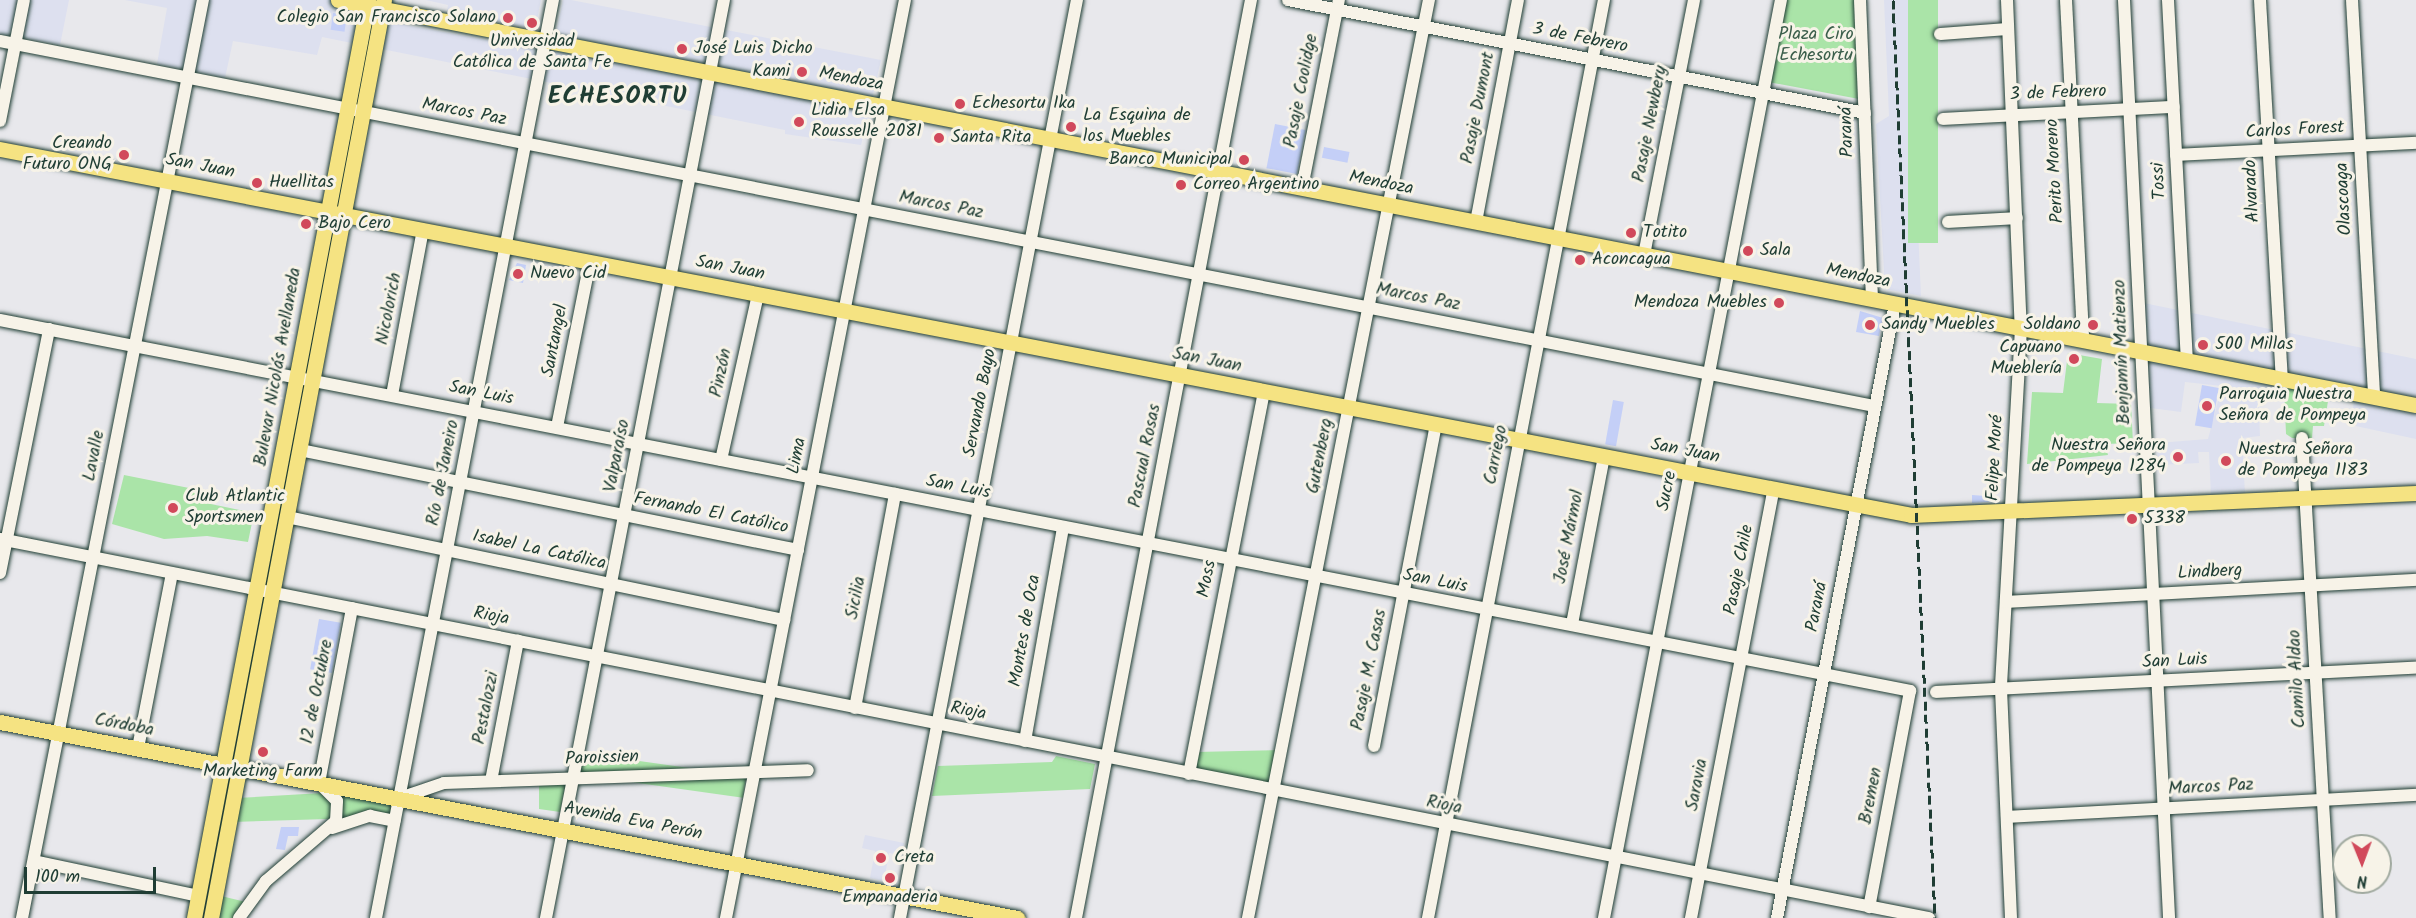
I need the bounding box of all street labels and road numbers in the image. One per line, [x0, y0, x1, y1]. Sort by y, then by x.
street label: 3 de Febrero [1530, 19, 1630, 59]
street label: Pasaje Coolidge [1280, 32, 1324, 150]
street label: Pasaje Dumont [1458, 50, 1500, 166]
street label: Mendoza [817, 63, 885, 97]
street label: Pasaje Newbery [1629, 64, 1673, 184]
street label: 3 de Febrero [2009, 82, 2107, 106]
street label: Marcos Paz [420, 94, 508, 132]
street label: Paraná [1836, 106, 1860, 158]
street label: Perito Moreno [2042, 118, 2070, 224]
street label: Carlos Forest [2245, 118, 2345, 144]
street label: San Juan [164, 150, 236, 184]
street label: Alvarado [2241, 159, 2265, 223]
street label: Tossi [2148, 162, 2172, 200]
street label: Olascoaga [2332, 162, 2358, 236]
street label: Mendoza [1347, 167, 1415, 201]
street label: Marcos Paz [897, 187, 985, 225]
street label: San Juan [694, 252, 766, 286]
street label: Mendoza [1824, 260, 1892, 294]
street label: Bulevar Nicolás Avellaneda [251, 266, 307, 468]
street label: Nicolorich [372, 271, 408, 347]
street label: Marcos Paz [1374, 279, 1462, 317]
street label: Benjamín Matienzo [2110, 279, 2136, 425]
street label: Santangel [538, 303, 574, 379]
street label: San Juan [1171, 344, 1243, 378]
street label: Pinzón [706, 347, 738, 399]
street label: Servando Bayo [960, 347, 1002, 459]
street label: San Luis [447, 377, 515, 411]
street label: Pascual Rosas [1125, 402, 1167, 510]
street label: Felipe Moré [1983, 414, 2009, 502]
street label: Gutenberg [1303, 416, 1339, 496]
street label: Río de Janeiro [423, 418, 465, 528]
street label: Valparaíso [600, 418, 636, 494]
street label: Carriego [1481, 423, 1513, 487]
street label: Lavalle [80, 429, 110, 483]
street label: San Juan [1649, 435, 1721, 469]
street label: Lima [784, 436, 812, 476]
street label: Sucre [1654, 469, 1682, 513]
street label: San Luis [924, 471, 992, 505]
street label: Fernando El Católico [632, 488, 790, 540]
street label: José Mármol [1550, 488, 1590, 586]
street label: Pasaje Chile [1721, 523, 1759, 617]
street label: Isabel La Católica [470, 526, 608, 576]
street label: Moss [1194, 558, 1222, 600]
street label: Lindberg [2177, 561, 2243, 585]
street label: San Luis [1401, 565, 1469, 599]
street label: Montes de Oca [1005, 573, 1047, 689]
street label: Sicilia [842, 575, 872, 621]
street label: Paraná [1803, 580, 1833, 634]
street label: Rioja [471, 603, 511, 631]
street label: Pasaje M. Casas [1348, 608, 1392, 732]
street label: Camilo Aldao [2285, 629, 2311, 729]
street label: 12 de Octubre [297, 638, 339, 746]
street label: San Luis [2142, 650, 2208, 674]
street label: Pestalozzi [469, 670, 505, 746]
street label: Rioja [948, 698, 988, 726]
street label: Córdoba [93, 710, 155, 742]
street label: Paroissien [565, 747, 639, 771]
street label: Saravia [1682, 757, 1714, 813]
street label: Bremen [1856, 766, 1888, 826]
street label: Marcos Paz [2168, 775, 2254, 801]
street label: Rioja [1424, 792, 1464, 820]
street label: Avenida Eva Perón [562, 798, 704, 846]

